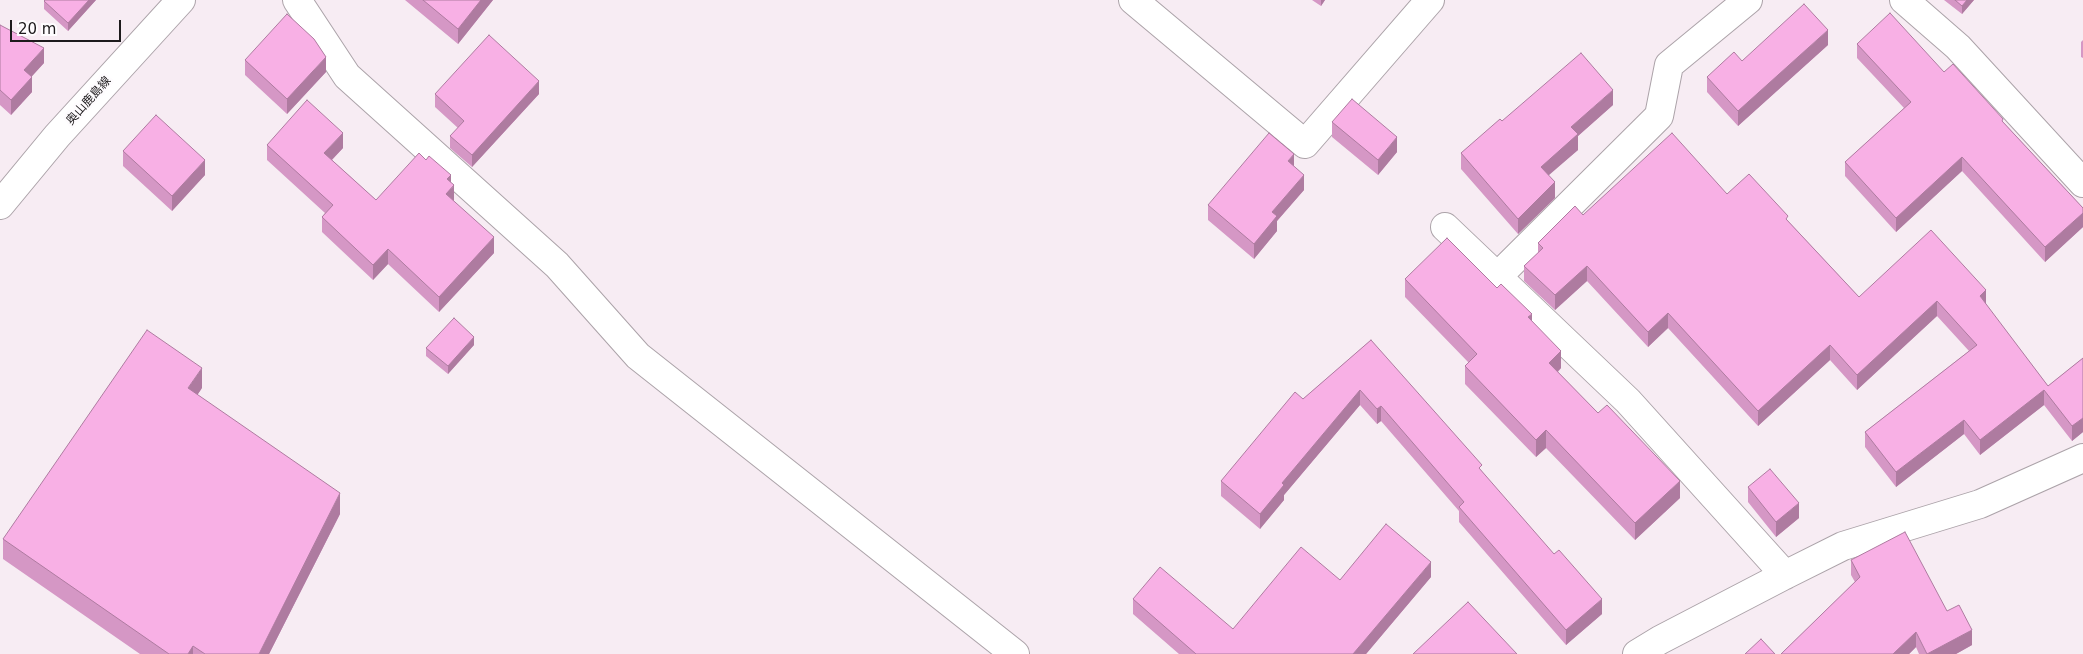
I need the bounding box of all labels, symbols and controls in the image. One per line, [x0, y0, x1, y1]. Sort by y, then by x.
scale bar [12, 10, 124, 42]
text: 20 m [18, 20, 56, 38]
street label: 奥山鹿島線 [64, 74, 114, 128]

